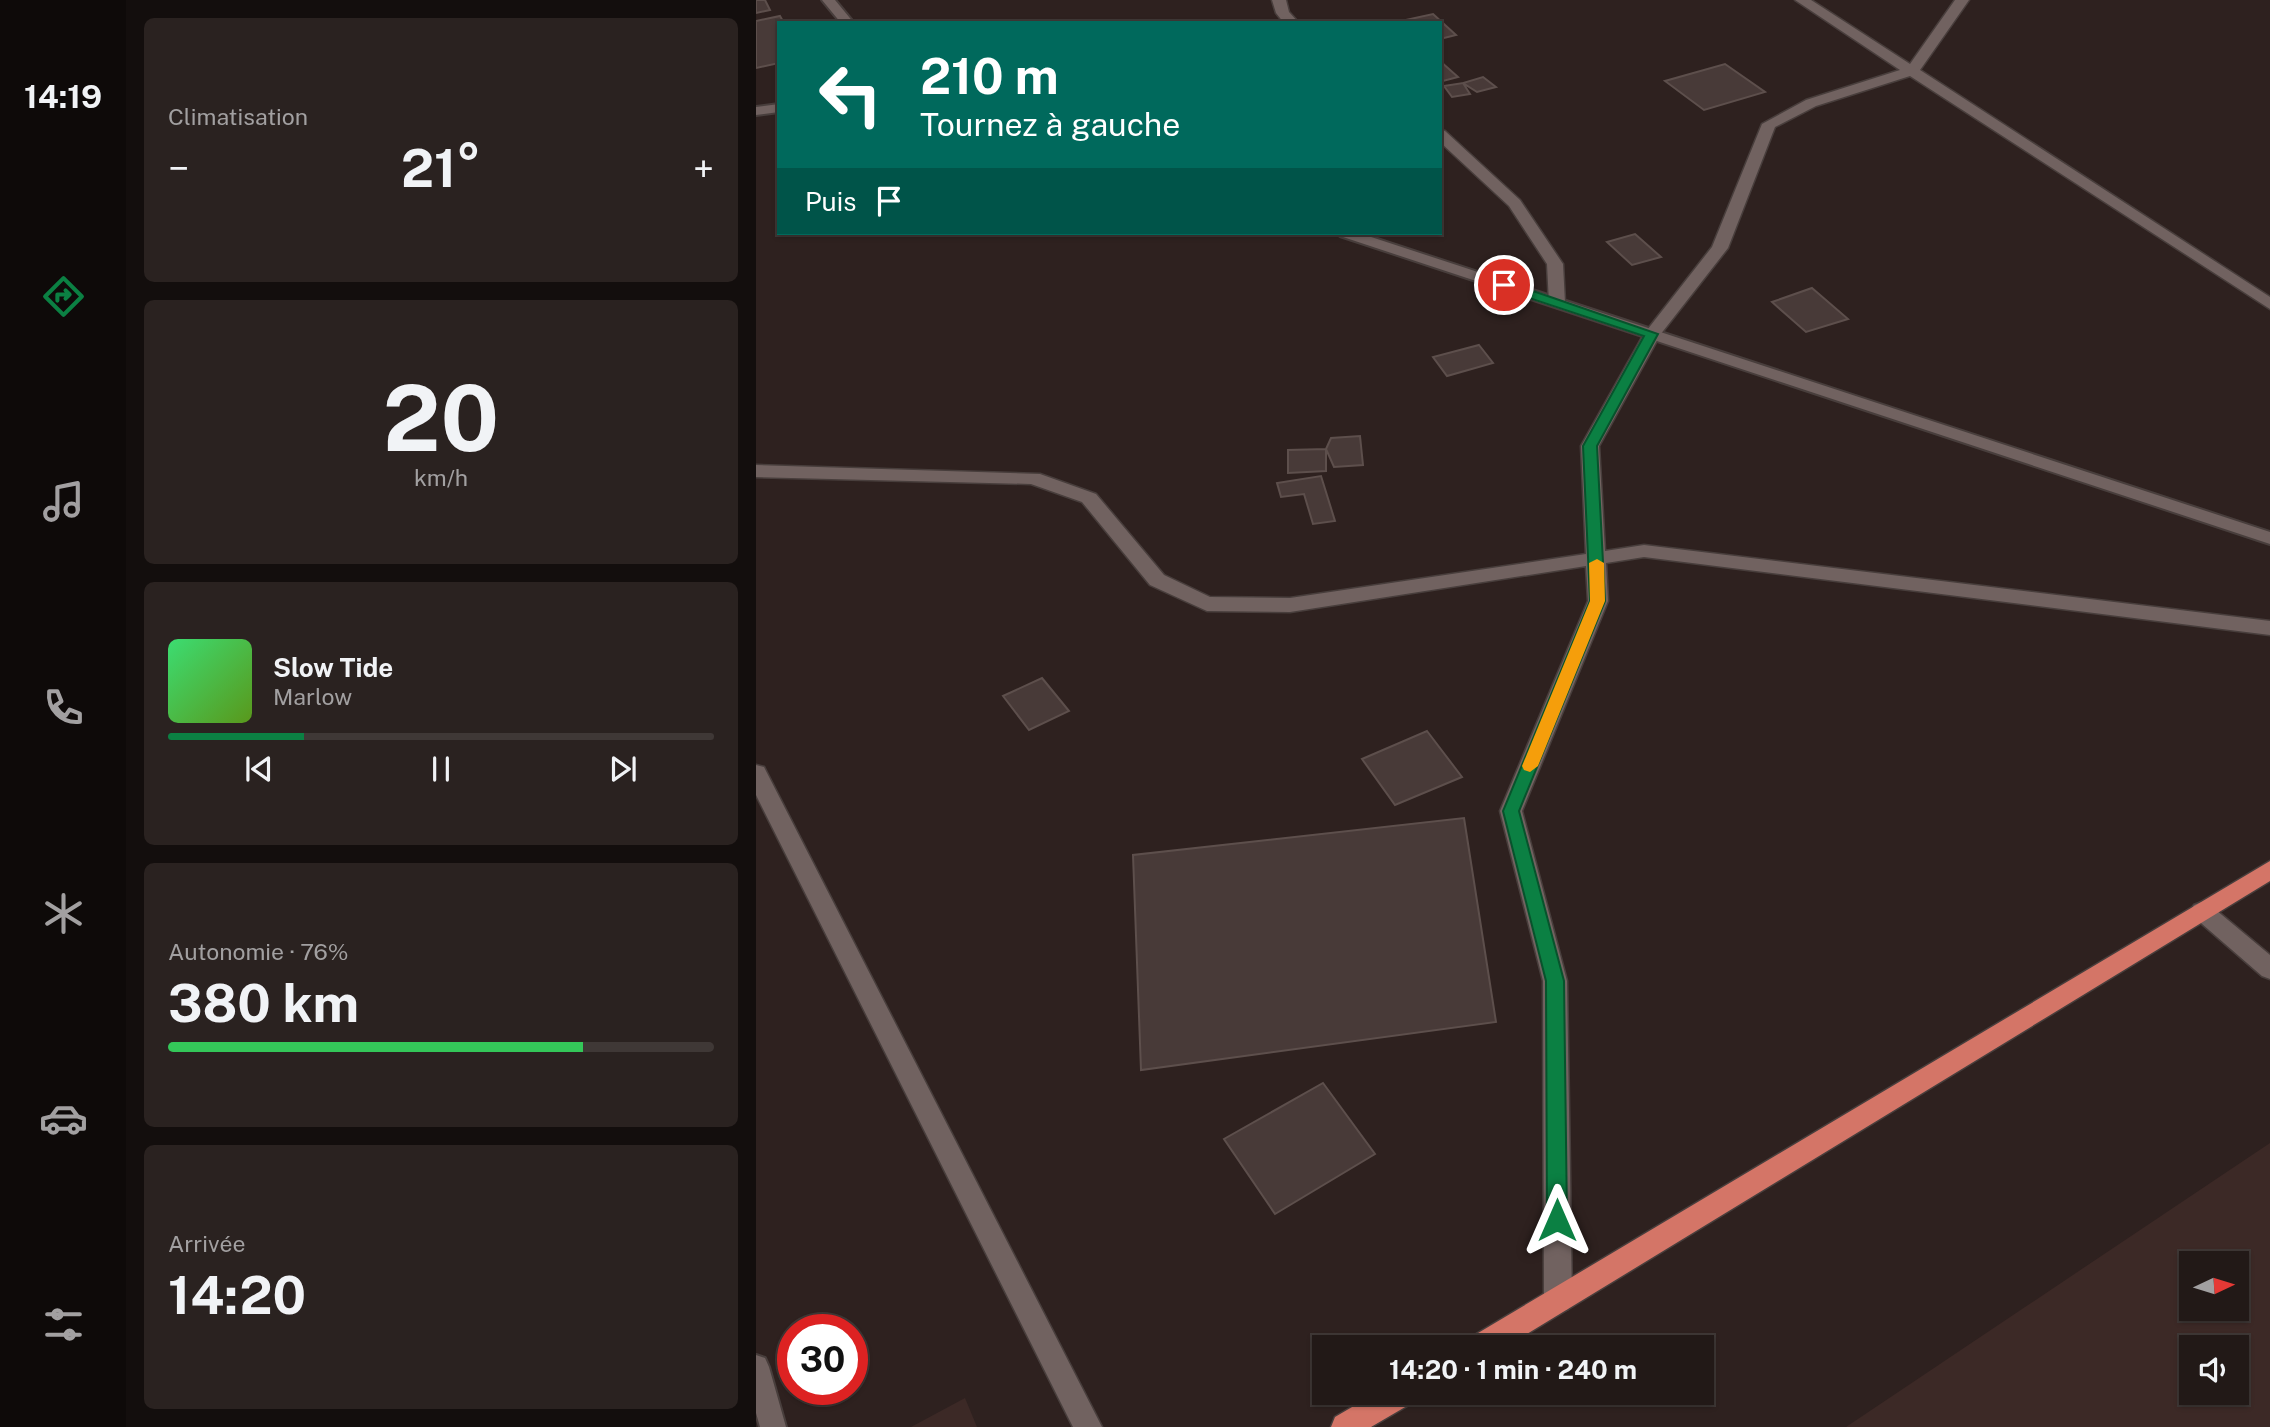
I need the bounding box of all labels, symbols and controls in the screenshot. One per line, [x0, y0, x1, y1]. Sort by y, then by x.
text: 210 m [920, 47, 1059, 105]
icon: left [805, 49, 896, 140]
text: 14:19 [24, 78, 102, 115]
text: Climatisation [168, 103, 308, 130]
text: Tournez à gauche [920, 106, 1180, 143]
text: 21° [401, 138, 481, 199]
text: − [168, 146, 189, 191]
text: + [693, 146, 714, 191]
icon: arrive [870, 182, 908, 220]
text: Puis [805, 186, 856, 217]
pin [1474, 255, 1534, 315]
icon: arrive [1485, 266, 1523, 304]
icon: directions [39, 272, 88, 321]
text: 20 [383, 365, 499, 471]
text: km/h [414, 464, 468, 491]
icon: music [39, 477, 88, 526]
text: Slow Tide [273, 652, 393, 683]
icon: phone [39, 683, 88, 732]
text: Marlow [273, 683, 352, 710]
icon: previous [240, 750, 278, 788]
icon: pause [422, 750, 460, 788]
icon: next [604, 750, 642, 788]
icon: climate [39, 889, 88, 938]
text: Autonomie · 76% [168, 938, 349, 965]
text: 380 km [168, 973, 359, 1034]
icon: car [39, 1094, 88, 1143]
position arrow [1520, 1183, 1594, 1257]
text: Arrivée [168, 1230, 245, 1257]
north arrow [2179, 1251, 2249, 1321]
map controls [2179, 1251, 2249, 1405]
text: 14:20 [168, 1265, 306, 1326]
icon: filters [39, 1300, 88, 1349]
speed limit sign: 30 [777, 1314, 868, 1405]
button: sound [2179, 1335, 2249, 1405]
text: 14:20 · 1 min · 240 m [1389, 1354, 1637, 1385]

